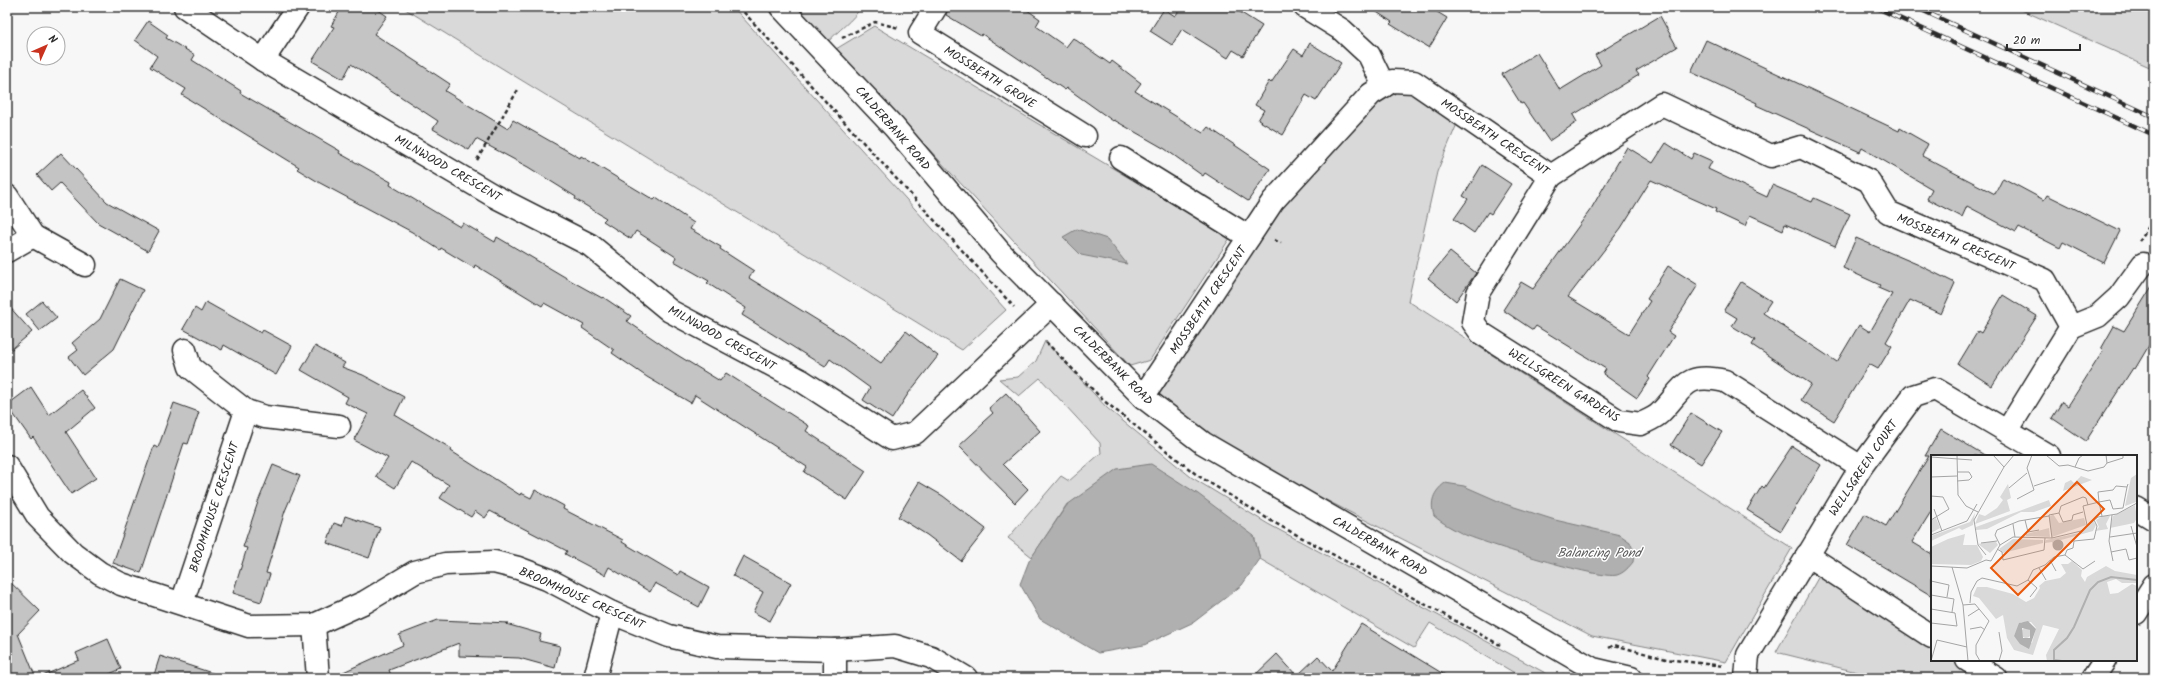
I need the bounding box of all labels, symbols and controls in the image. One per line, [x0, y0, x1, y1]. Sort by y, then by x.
north arrow [26, 26, 66, 66]
scale bar [2007, 26, 2080, 52]
text: N [44, 31, 61, 48]
text: 20 m [2013, 31, 2041, 50]
street label: MOSSBEATH GROVE [940, 41, 1041, 114]
street label: CALDERBANK ROAD [850, 82, 935, 175]
street label: MOSSBEATH CRESCENT [1437, 94, 1554, 182]
street label: MILNWOOD CRESCENT [391, 130, 506, 208]
street label: MOSSBEATH CRESCENT [1894, 209, 2019, 277]
street label: MOSSBEATH CRESCENT [1165, 241, 1253, 358]
street label: MILNWOOD CRESCENT [664, 301, 781, 377]
street label: CALDERBANK ROAD [1068, 321, 1157, 410]
street label: WELLSGREEN GARDENS [1504, 343, 1624, 428]
street label: WELLSGREEN COURT [1824, 415, 1904, 520]
street label: BROOMHOUSE CRESCENT [184, 438, 245, 575]
inset map [1931, 455, 2137, 661]
street label: CALDERBANK ROAD [1329, 511, 1431, 582]
water label: Balancing Pond [1557, 543, 1645, 564]
street label: BROOMHOUSE CRESCENT [516, 562, 649, 635]

